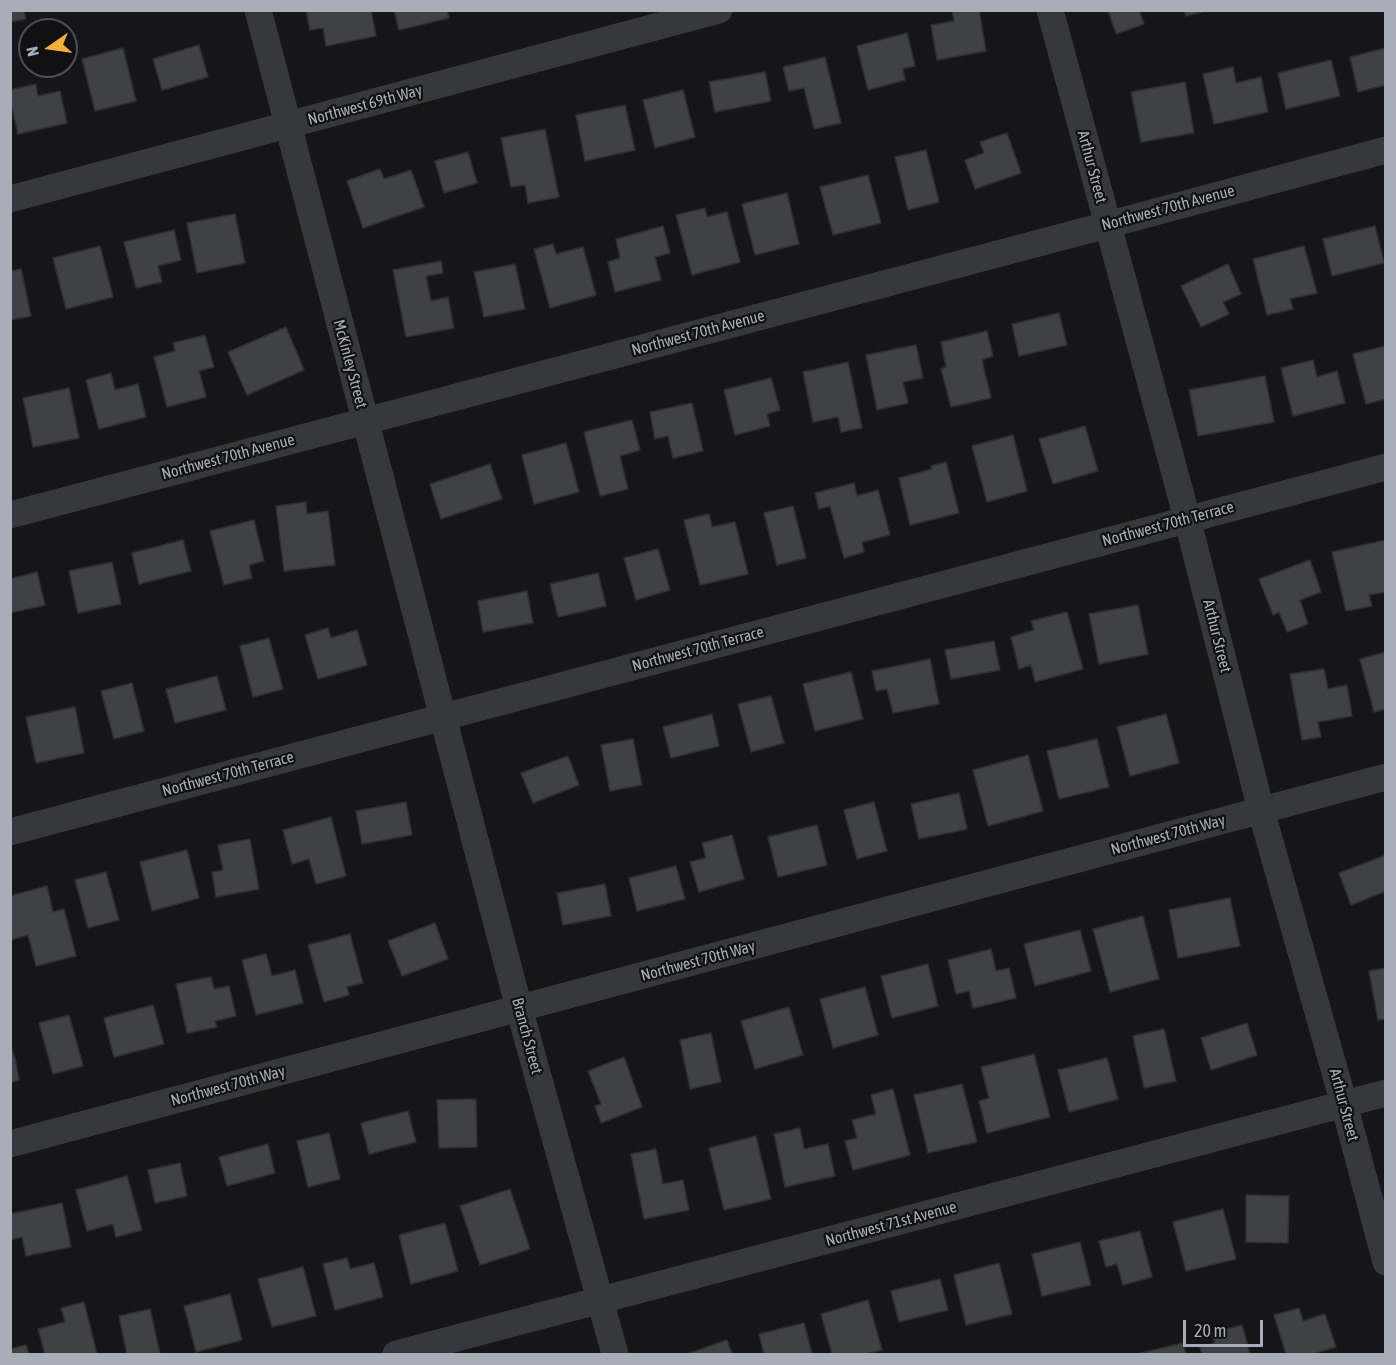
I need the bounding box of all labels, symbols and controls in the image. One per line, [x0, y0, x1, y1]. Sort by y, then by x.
north arrow [18, 18, 78, 78]
text: N [23, 45, 42, 58]
street label: Northwest 69th Way [306, 80, 424, 130]
street label: Arthur Street [1073, 129, 1111, 205]
street label: Northwest 70th Avenue [1099, 181, 1237, 235]
street label: Northwest 70th Avenue [629, 306, 767, 360]
street label: McKinley Street [329, 318, 371, 410]
street label: Northwest 70th Avenue [159, 430, 297, 484]
street label: Northwest 70th Terrace [1100, 497, 1236, 551]
street label: Arthur Street [1199, 598, 1235, 674]
street label: Northwest 70th Terrace [630, 622, 766, 676]
street label: Northwest 70th Terrace [160, 747, 296, 801]
street label: Northwest 70th Way [1109, 810, 1227, 860]
street label: Northwest 70th Way [639, 936, 757, 986]
street label: Branch Street [508, 996, 546, 1076]
street label: Northwest 70th Way [169, 1061, 287, 1111]
street label: Arthur Street [1325, 1067, 1363, 1143]
street label: Northwest 71st Avenue [823, 1197, 959, 1251]
scale bar [1186, 1308, 1266, 1346]
text: 20 m [1194, 1320, 1226, 1341]

